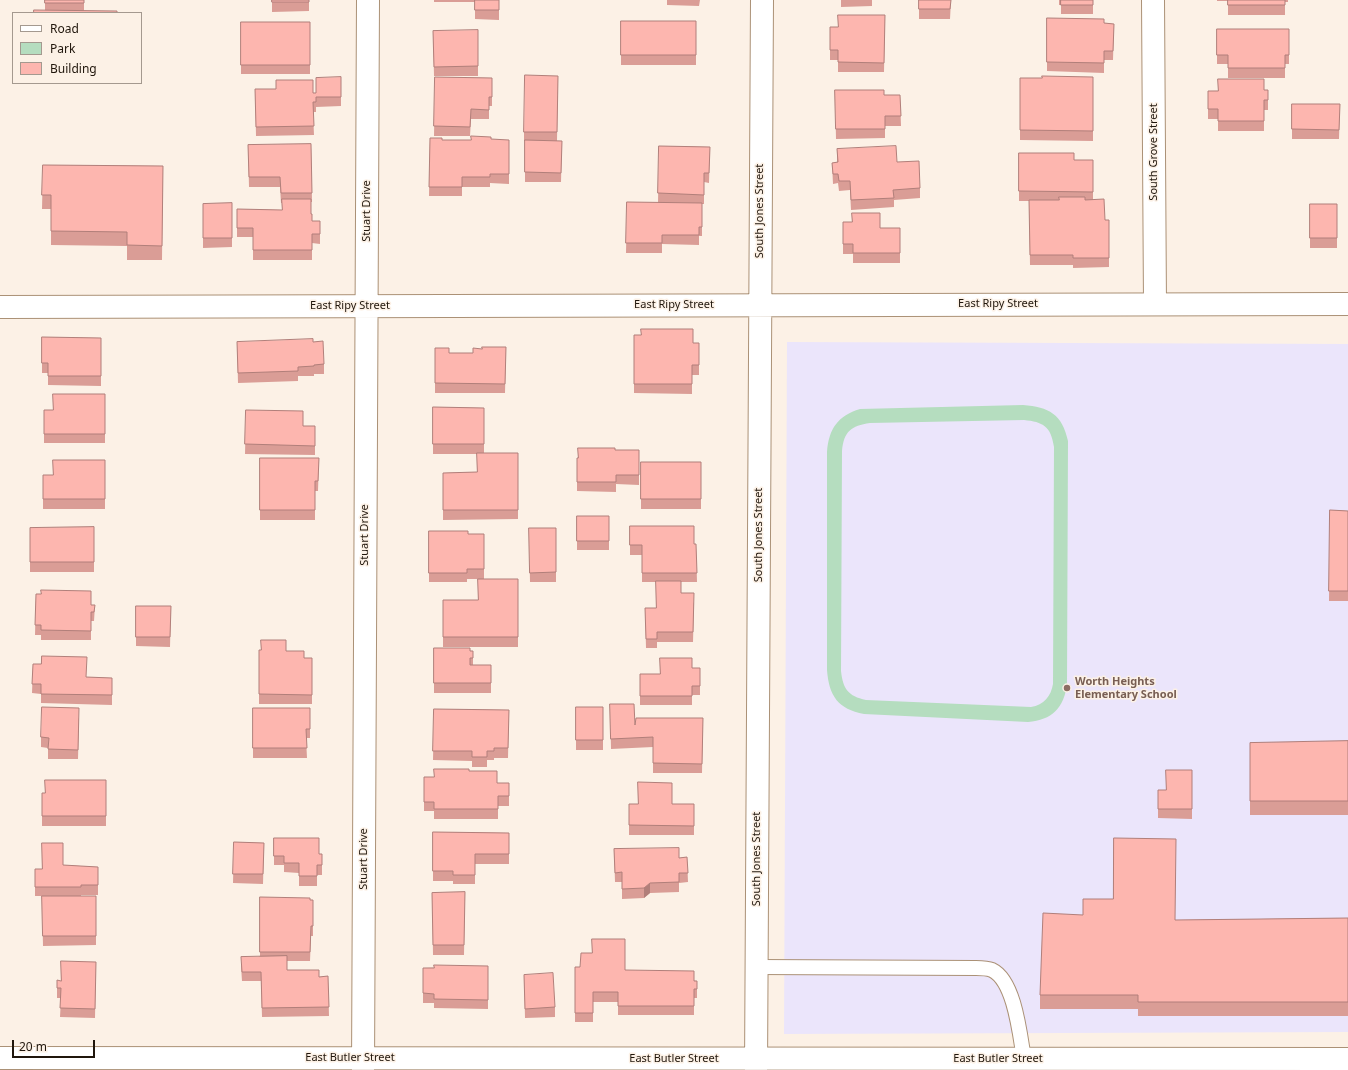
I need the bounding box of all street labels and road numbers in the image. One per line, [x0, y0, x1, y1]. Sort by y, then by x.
street label: South Grove Street [1147, 103, 1161, 201]
street label: South Jones Street [753, 164, 767, 258]
street label: Stuart Drive [360, 180, 374, 242]
street label: East Ripy Street [958, 297, 1038, 311]
street label: East Ripy Street [634, 298, 714, 312]
street label: East Ripy Street [310, 299, 390, 313]
street label: South Jones Street [752, 488, 766, 582]
street label: Stuart Drive [358, 504, 372, 566]
street label: South Jones Street [750, 812, 764, 906]
street label: Stuart Drive [357, 828, 371, 890]
street label: East Butler Street [305, 1051, 395, 1065]
street label: East Butler Street [629, 1052, 719, 1066]
street label: East Butler Street [953, 1052, 1043, 1066]

